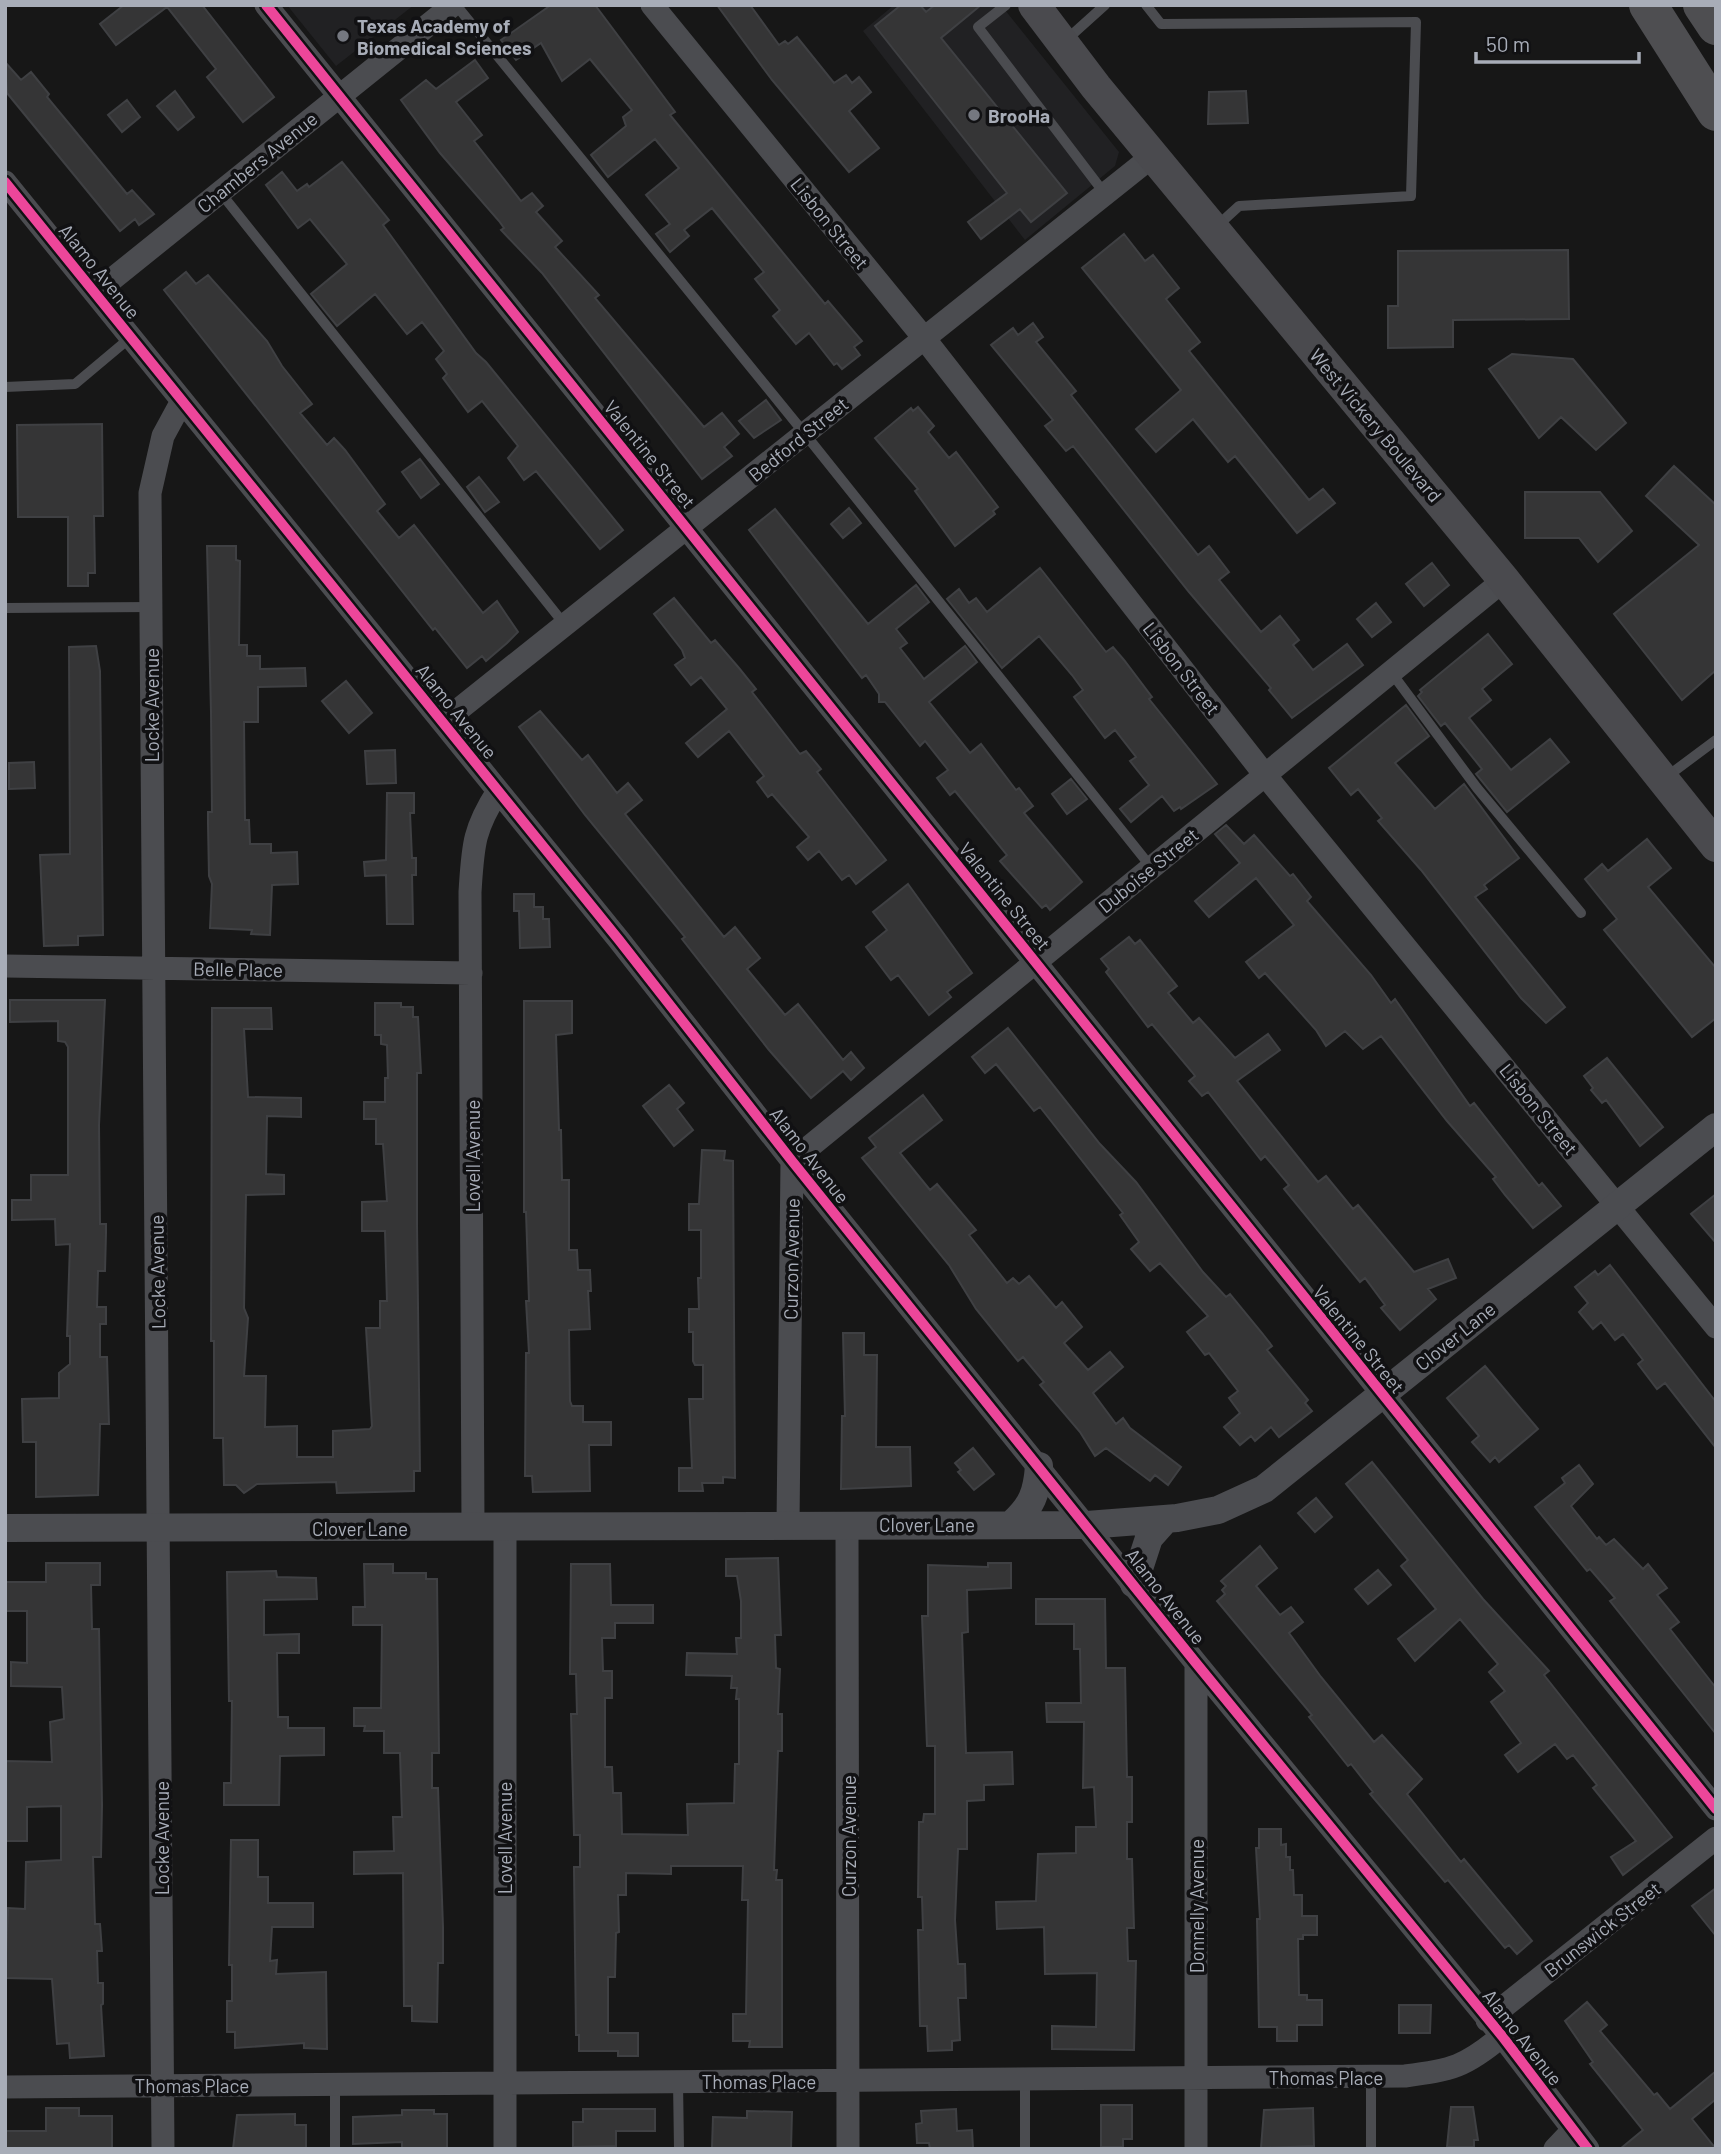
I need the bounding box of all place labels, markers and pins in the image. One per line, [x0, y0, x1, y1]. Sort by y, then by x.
place label: Texas Academy of Biomedical Sciences [357, 14, 532, 59]
marker: Texas Academy of Biomedical Sciences [335, 28, 351, 44]
place label: BrooHa [988, 104, 1050, 127]
marker: BrooHa [966, 107, 982, 123]

